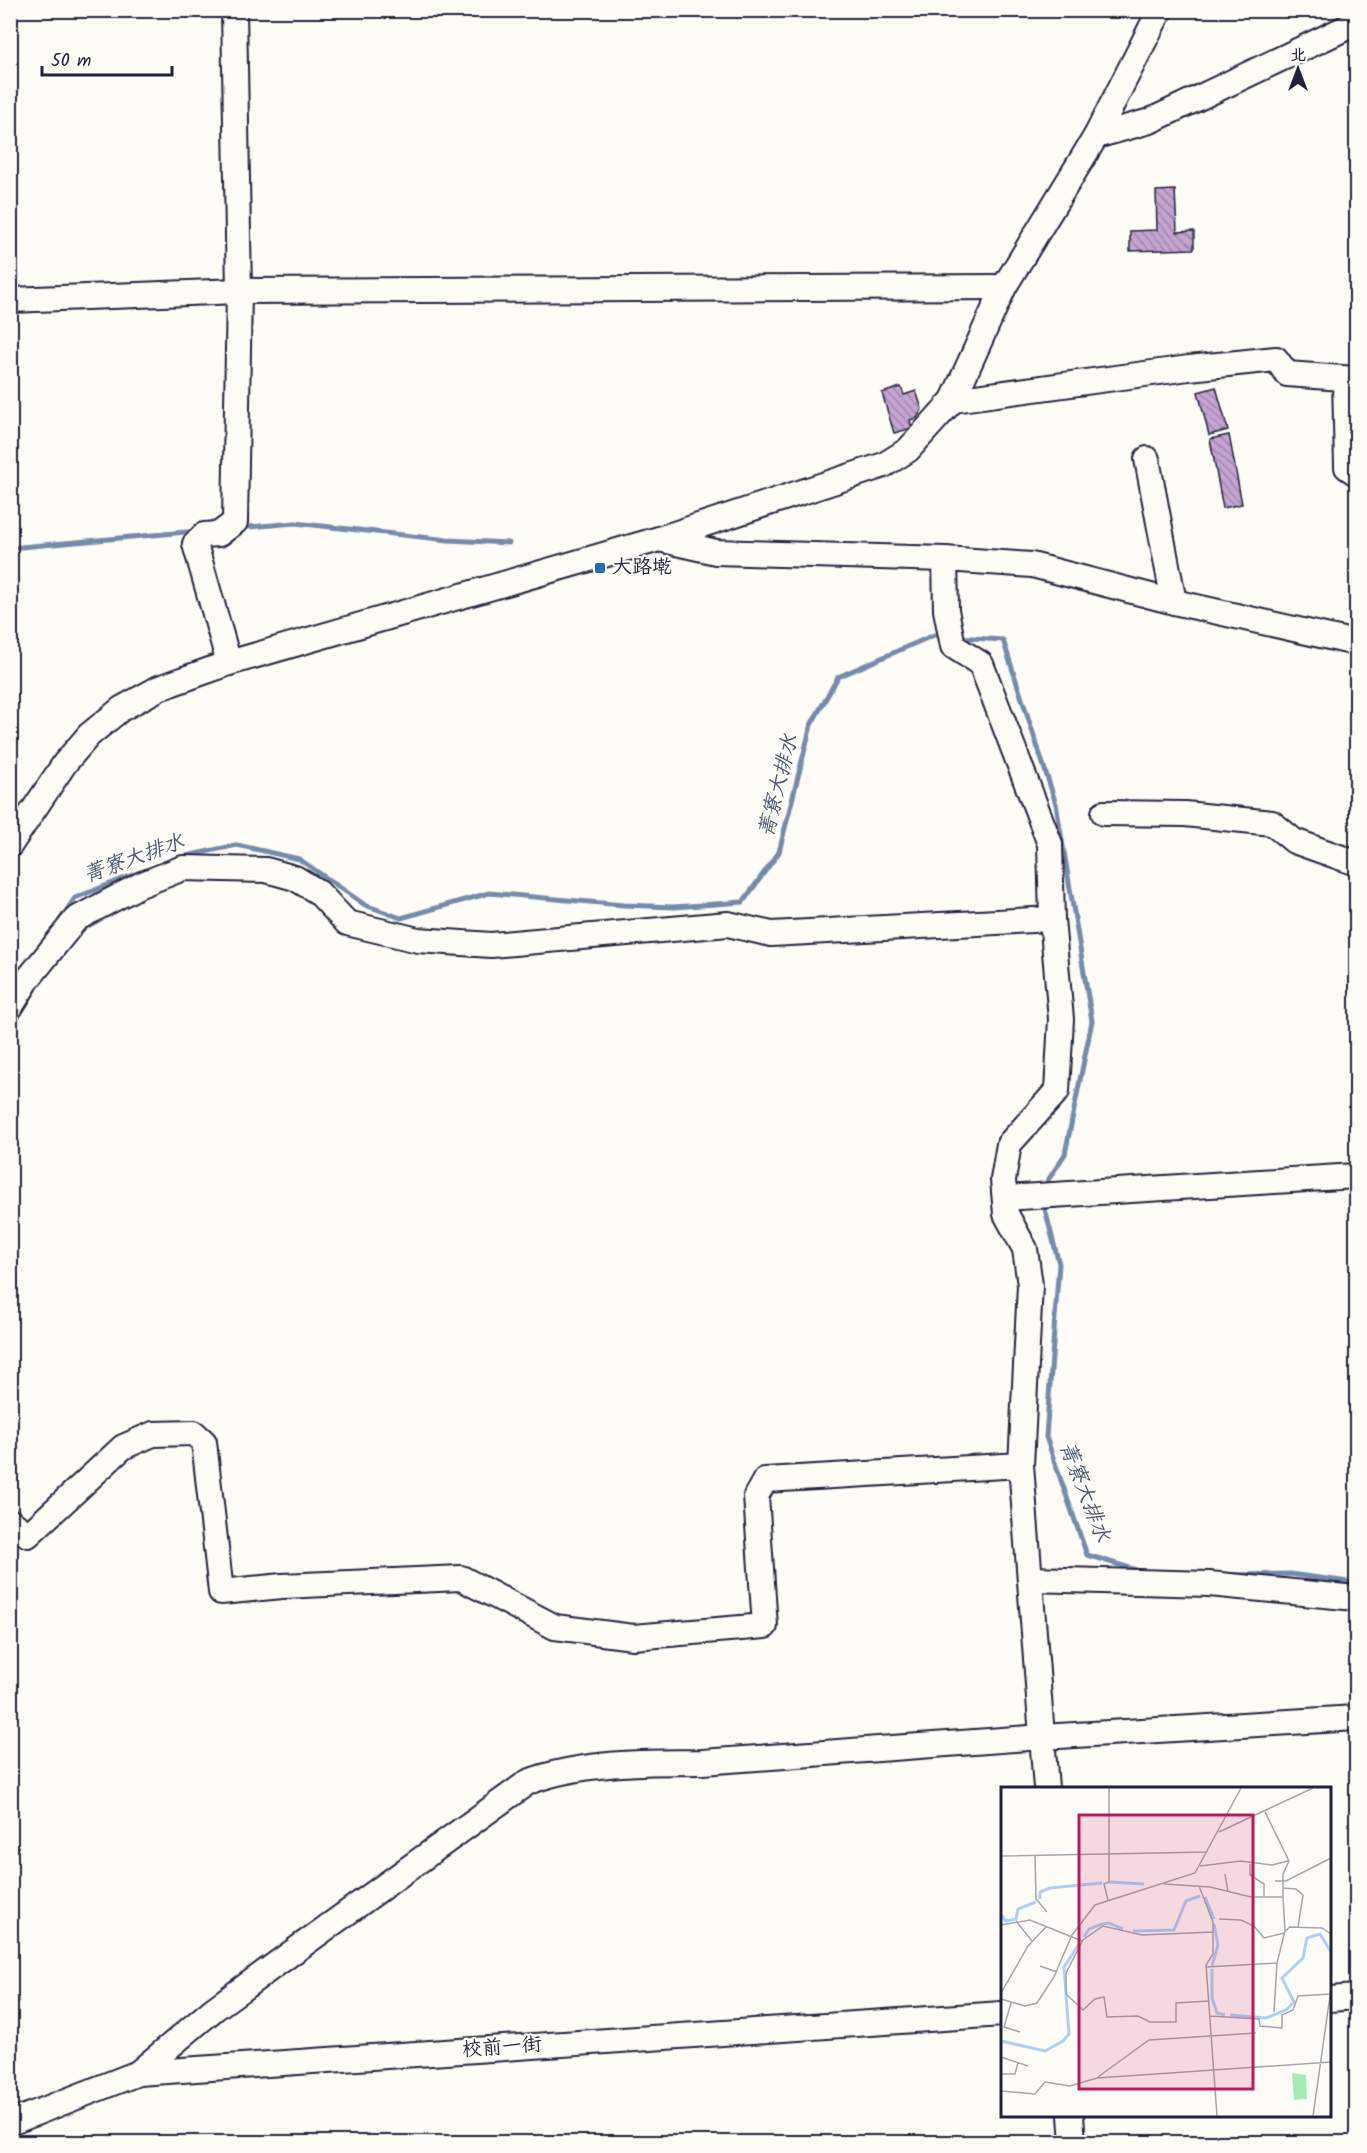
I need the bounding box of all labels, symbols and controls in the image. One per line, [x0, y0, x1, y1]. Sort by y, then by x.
scale bar [42, 39, 172, 77]
north arrow [1268, 39, 1328, 99]
text: 北 [1290, 43, 1306, 68]
text: 50 m [51, 47, 91, 76]
place label: 大路墘 [612, 552, 672, 584]
marker: 大路墘 [593, 561, 607, 575]
water label: 菁寮大排水 [750, 730, 808, 841]
water label: 菁寮大排水 [79, 825, 190, 892]
water label: 菁寮大排水 [1050, 1437, 1119, 1548]
inset map [1001, 1787, 1331, 2117]
street label: 校前一街 [461, 2029, 543, 2067]

